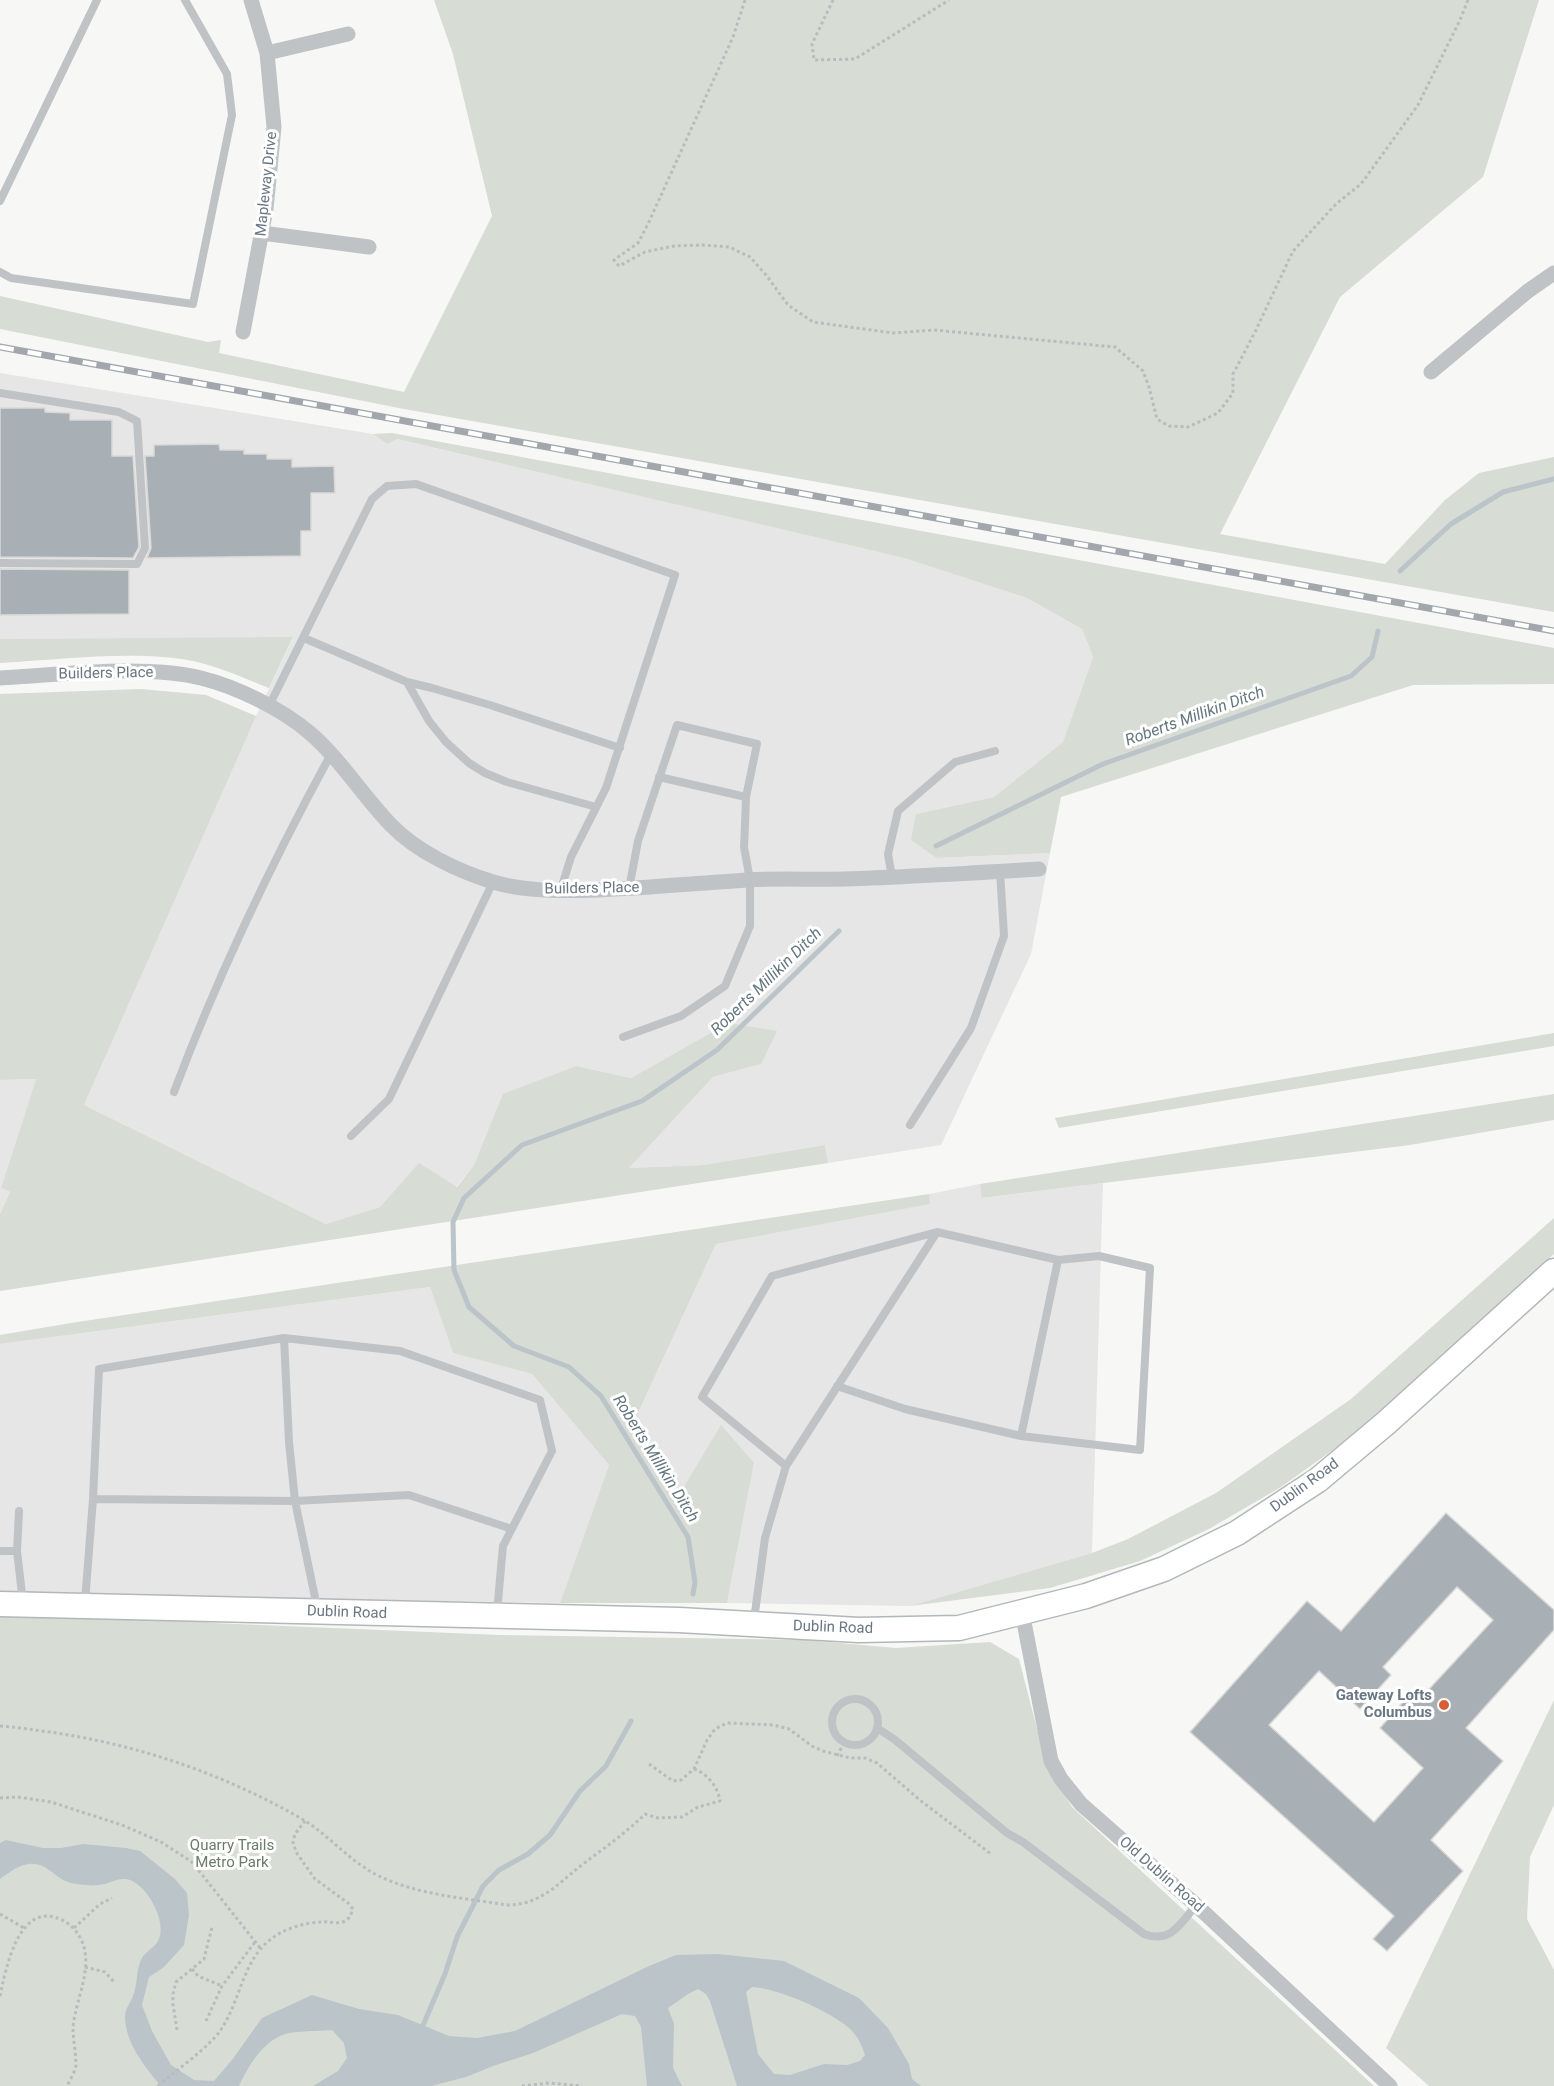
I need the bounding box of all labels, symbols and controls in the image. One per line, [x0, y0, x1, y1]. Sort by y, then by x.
street label: Mapleway Drive [253, 131, 281, 237]
street label: Builders Place [58, 664, 154, 684]
water label: Roberts Millikin Ditch [1123, 683, 1267, 751]
street label: Builders Place [544, 879, 640, 899]
water label: Roberts Millikin Ditch [708, 924, 826, 1040]
water label: Roberts Millikin Ditch [608, 1392, 702, 1526]
street label: Dublin Road [1267, 1455, 1343, 1517]
street label: Dublin Road [307, 1603, 387, 1623]
street label: Dublin Road [793, 1618, 873, 1638]
place label: Gateway Lofts Columbus [1336, 1687, 1432, 1722]
marker: Gateway Lofts Columbus [1437, 1698, 1451, 1712]
street label: Old Dublin Road [1115, 1833, 1207, 1917]
park label: Quarry Trails Metro Park [190, 1837, 274, 1872]

